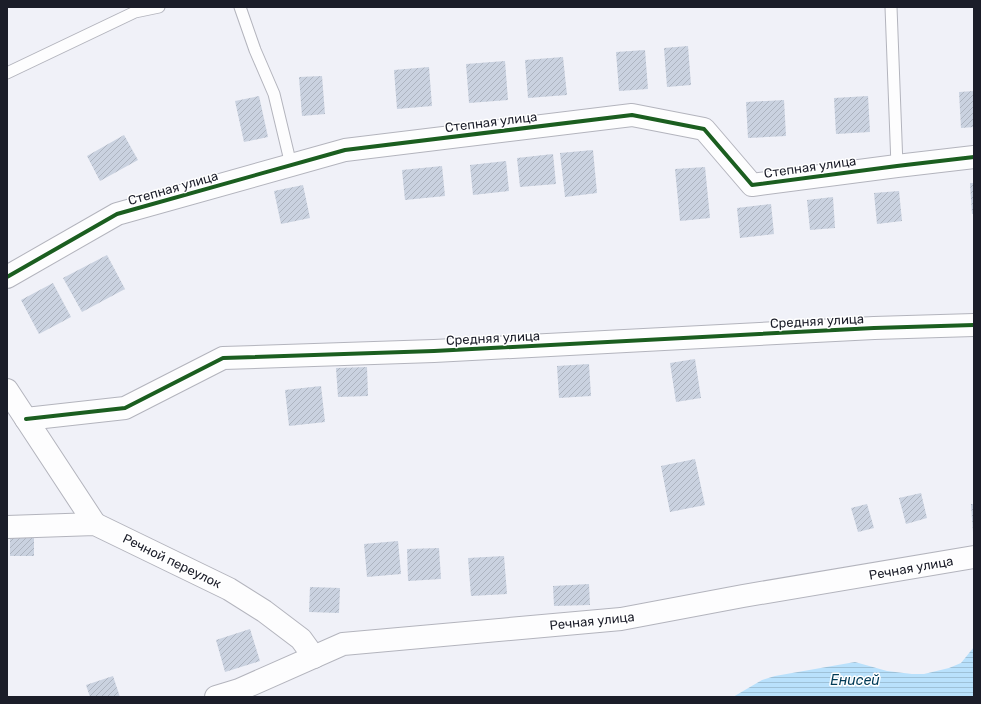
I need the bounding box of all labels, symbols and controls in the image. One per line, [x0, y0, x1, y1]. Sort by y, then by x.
street label: Степная улица [444, 109, 538, 135]
street label: Степная улица [763, 153, 857, 181]
street label: Степная улица [126, 168, 220, 208]
street label: Средняя улица [770, 311, 864, 331]
street label: Средняя улица [446, 328, 540, 348]
street label: Речной переулок [120, 531, 224, 591]
street label: Речная улица [868, 553, 954, 583]
street label: Речная улица [549, 609, 635, 633]
water label: Енисей [830, 672, 880, 689]

